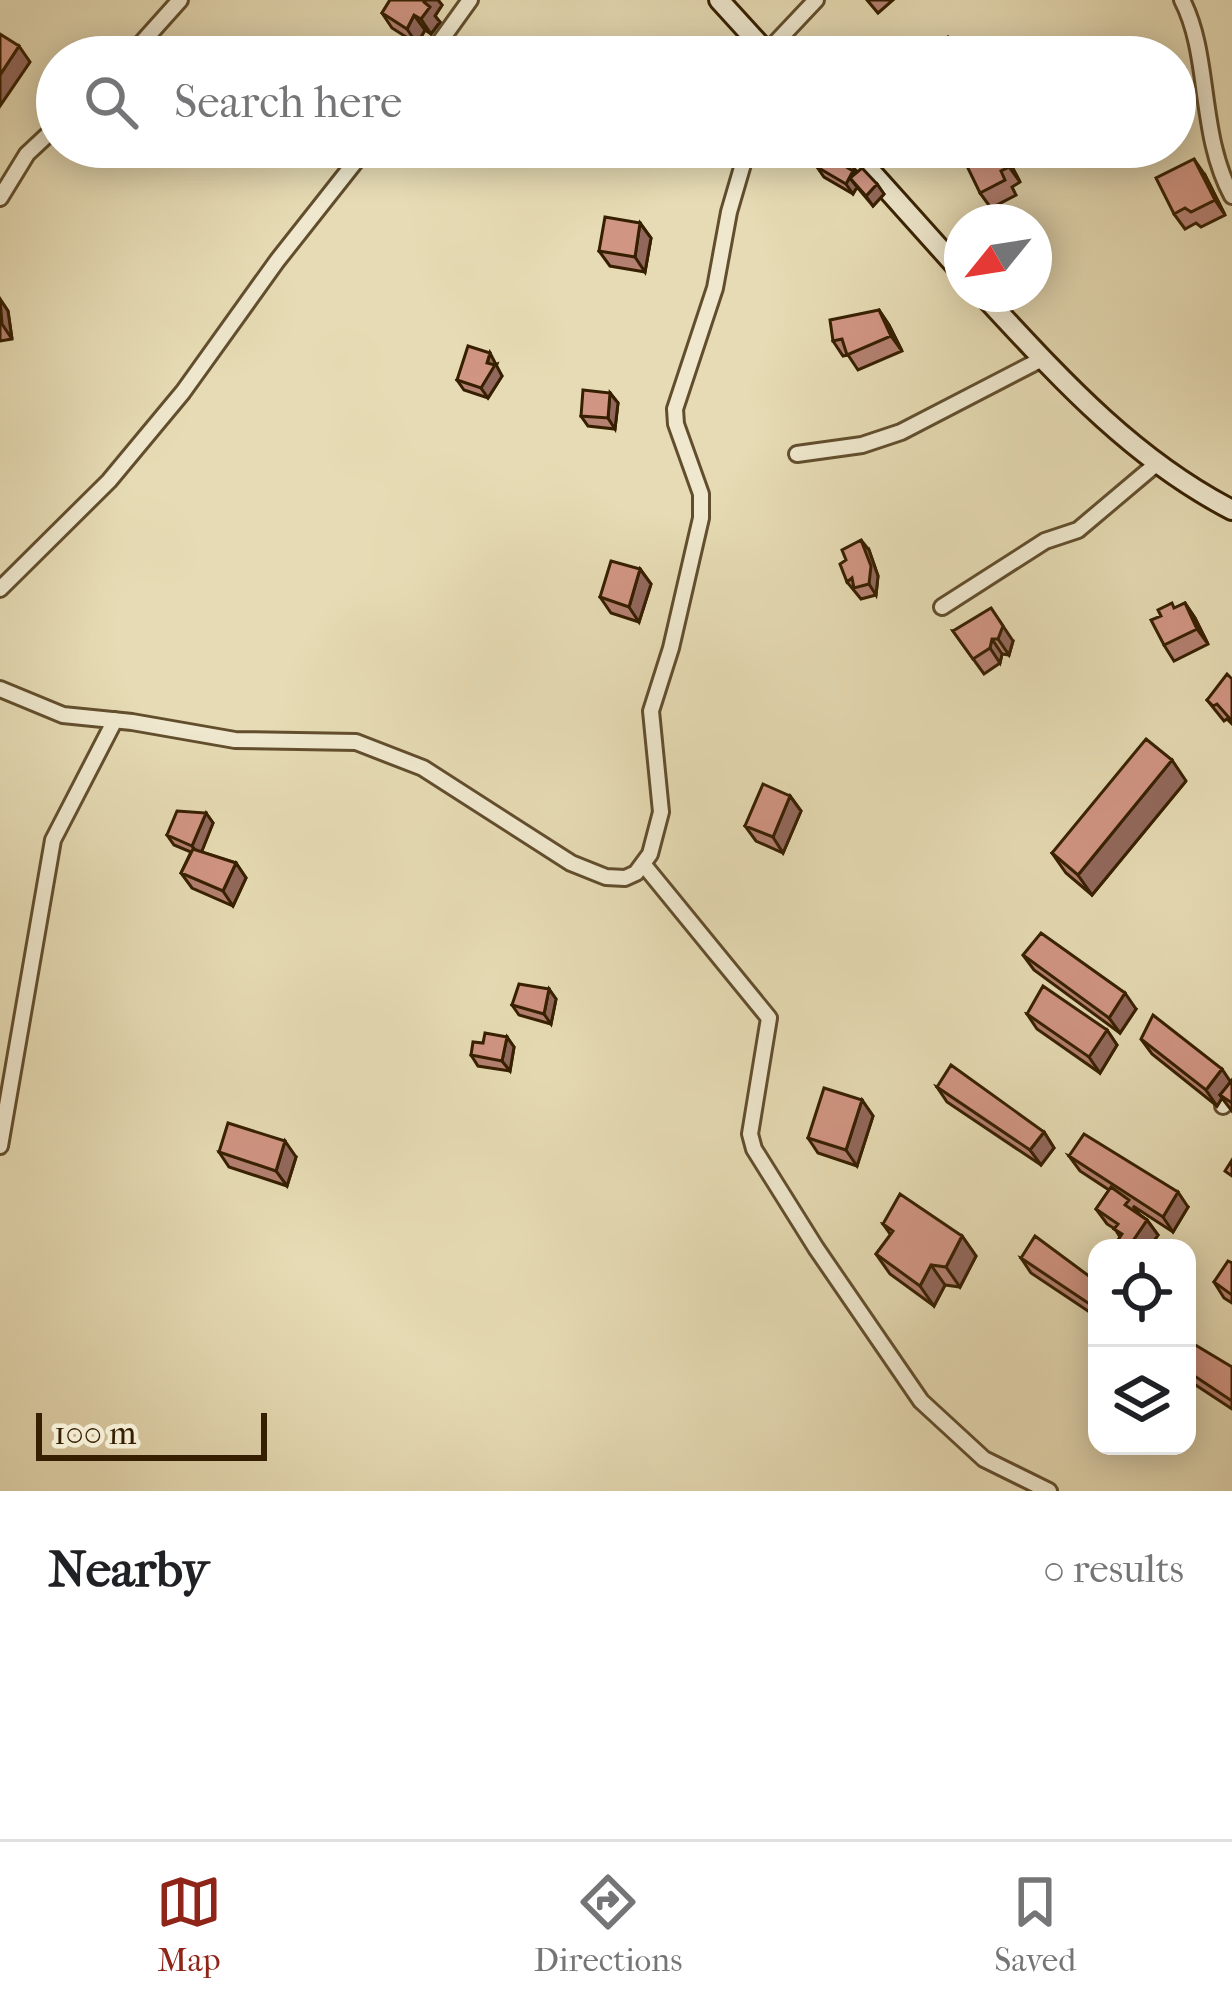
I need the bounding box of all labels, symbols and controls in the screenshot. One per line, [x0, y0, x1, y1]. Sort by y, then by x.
search box [36, 36, 1196, 168]
icon: search [78, 69, 144, 135]
text: Search here [174, 76, 402, 129]
north arrow [944, 204, 1052, 312]
map controls [1088, 1239, 1196, 1455]
button: locate [1088, 1239, 1196, 1347]
button: layers [1088, 1347, 1196, 1455]
scale bar [36, 1407, 267, 1460]
text: 100 m [54, 1414, 137, 1453]
text: Nearby [48, 1539, 209, 1599]
text: 0 results [1043, 1546, 1184, 1592]
tab: Map [156, 1869, 222, 1980]
tab: Directions [534, 1869, 682, 1980]
tab: Saved [994, 1869, 1076, 1980]

